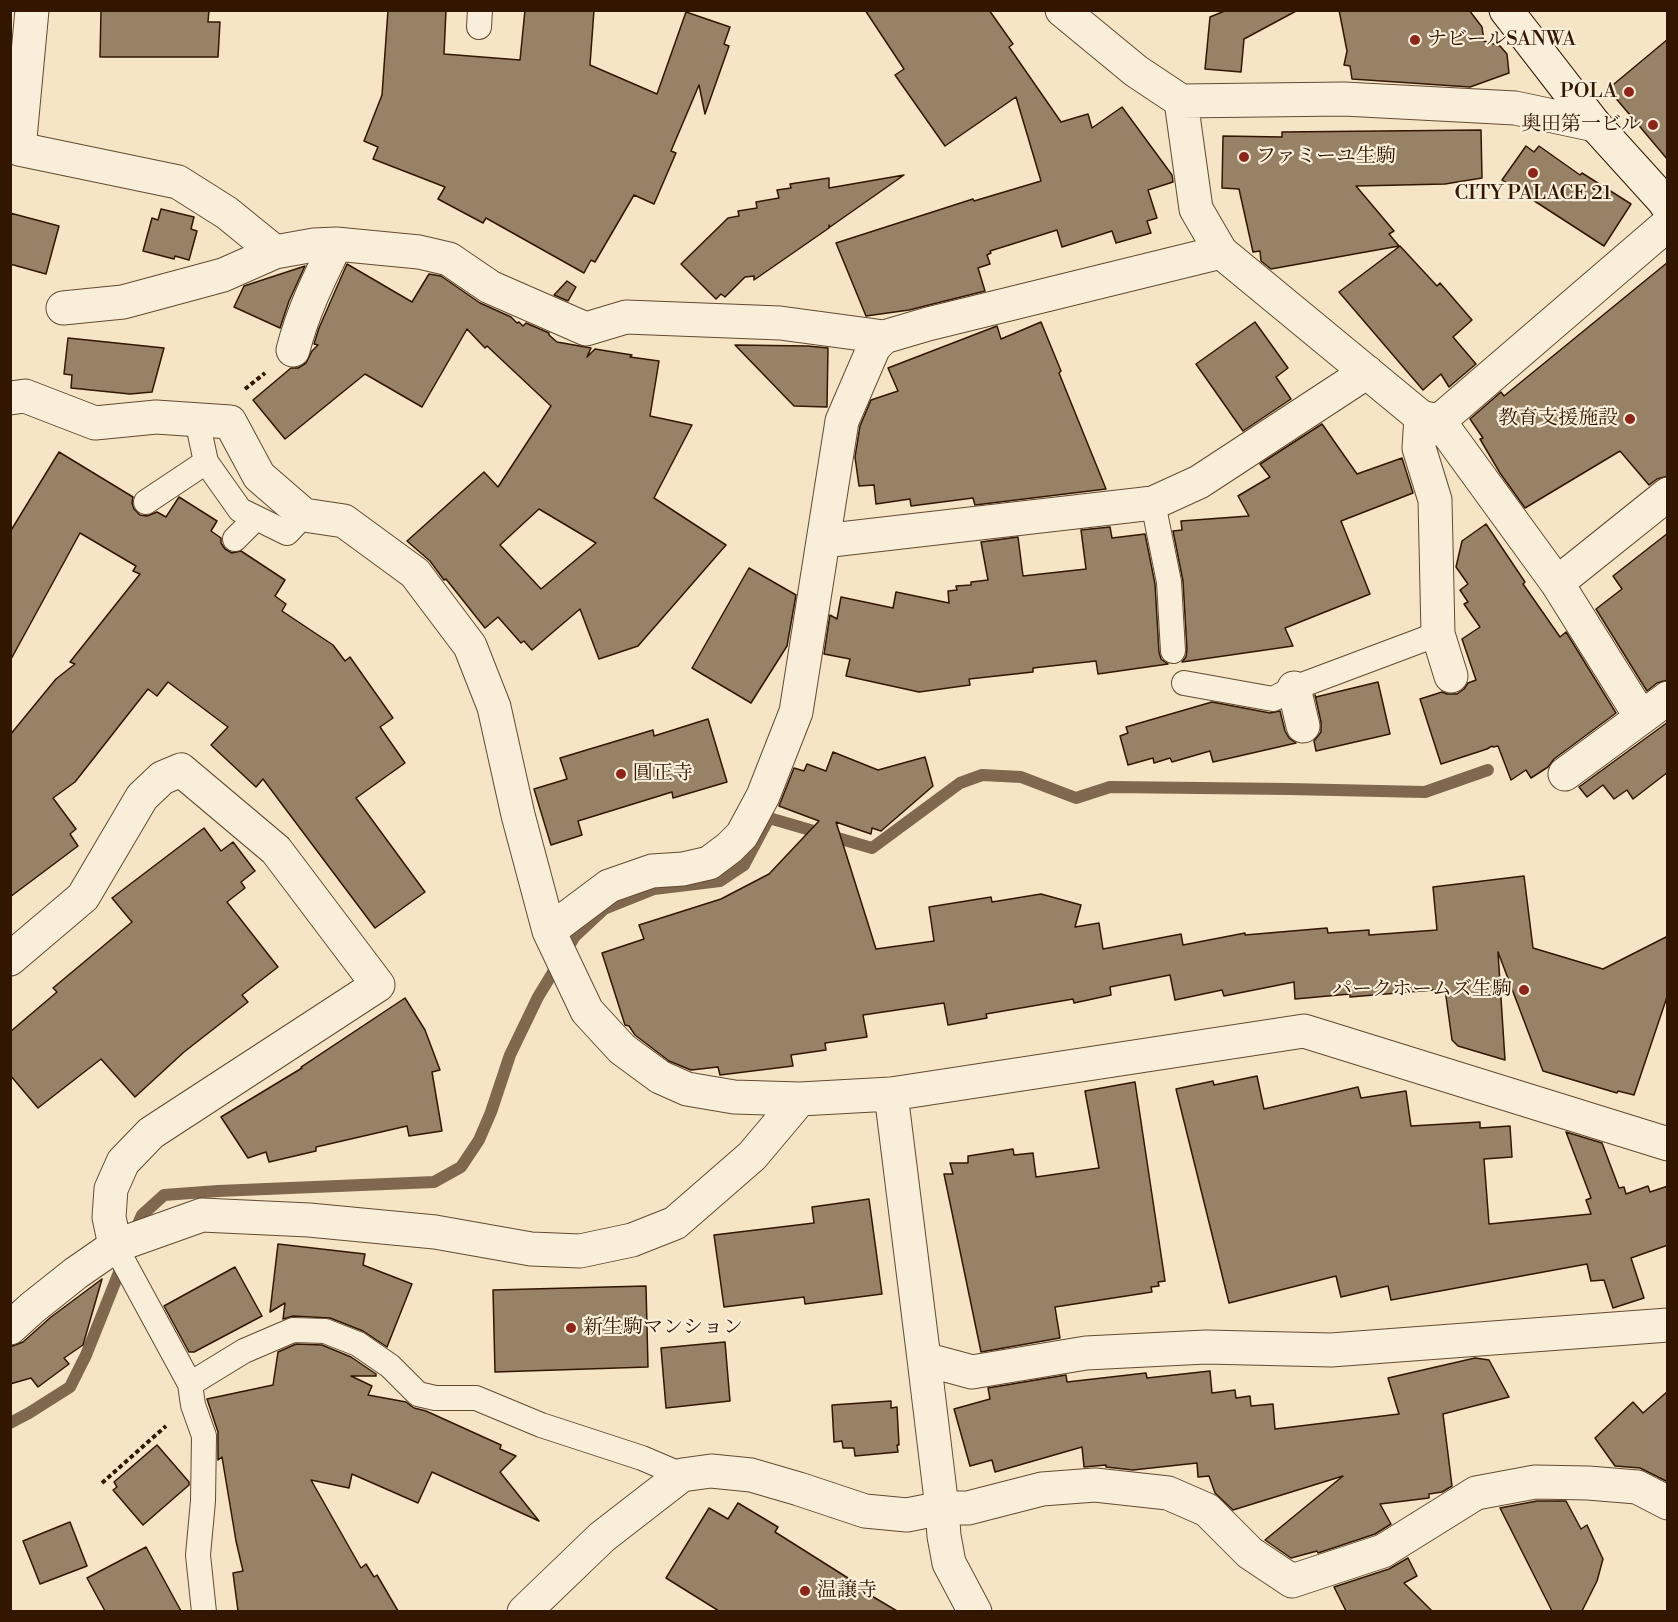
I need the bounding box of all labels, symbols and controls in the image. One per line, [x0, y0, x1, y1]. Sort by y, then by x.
place label: ナビールSANWA [1427, 28, 1576, 52]
marker: ナビールSANWA [1408, 33, 1422, 47]
place label: POLA [1560, 80, 1617, 104]
marker: POLA [1622, 85, 1636, 99]
place label: 奥田第一ビル [1521, 113, 1641, 137]
marker: 奥田第一ビル [1646, 118, 1660, 132]
place label: ファミーユ生駒 [1256, 145, 1396, 169]
marker: ファミーユ生駒 [1237, 150, 1251, 164]
marker: CITY PALACE 21 [1526, 166, 1540, 180]
place label: CITY PALACE 21 [1455, 182, 1611, 206]
place label: 教育支援施設 [1498, 407, 1618, 431]
marker: 教育支援施設 [1623, 412, 1637, 426]
place label: 圓正寺 [633, 762, 693, 786]
marker: 圓正寺 [614, 767, 628, 781]
place label: パークホームズ生駒 [1332, 978, 1512, 1002]
marker: パークホームズ生駒 [1517, 983, 1531, 997]
place label: 新生駒マンション [583, 1316, 743, 1340]
marker: 新生駒マンション [564, 1321, 578, 1335]
place label: 温譲寺 [817, 1579, 877, 1603]
marker: 温譲寺 [798, 1584, 812, 1598]

